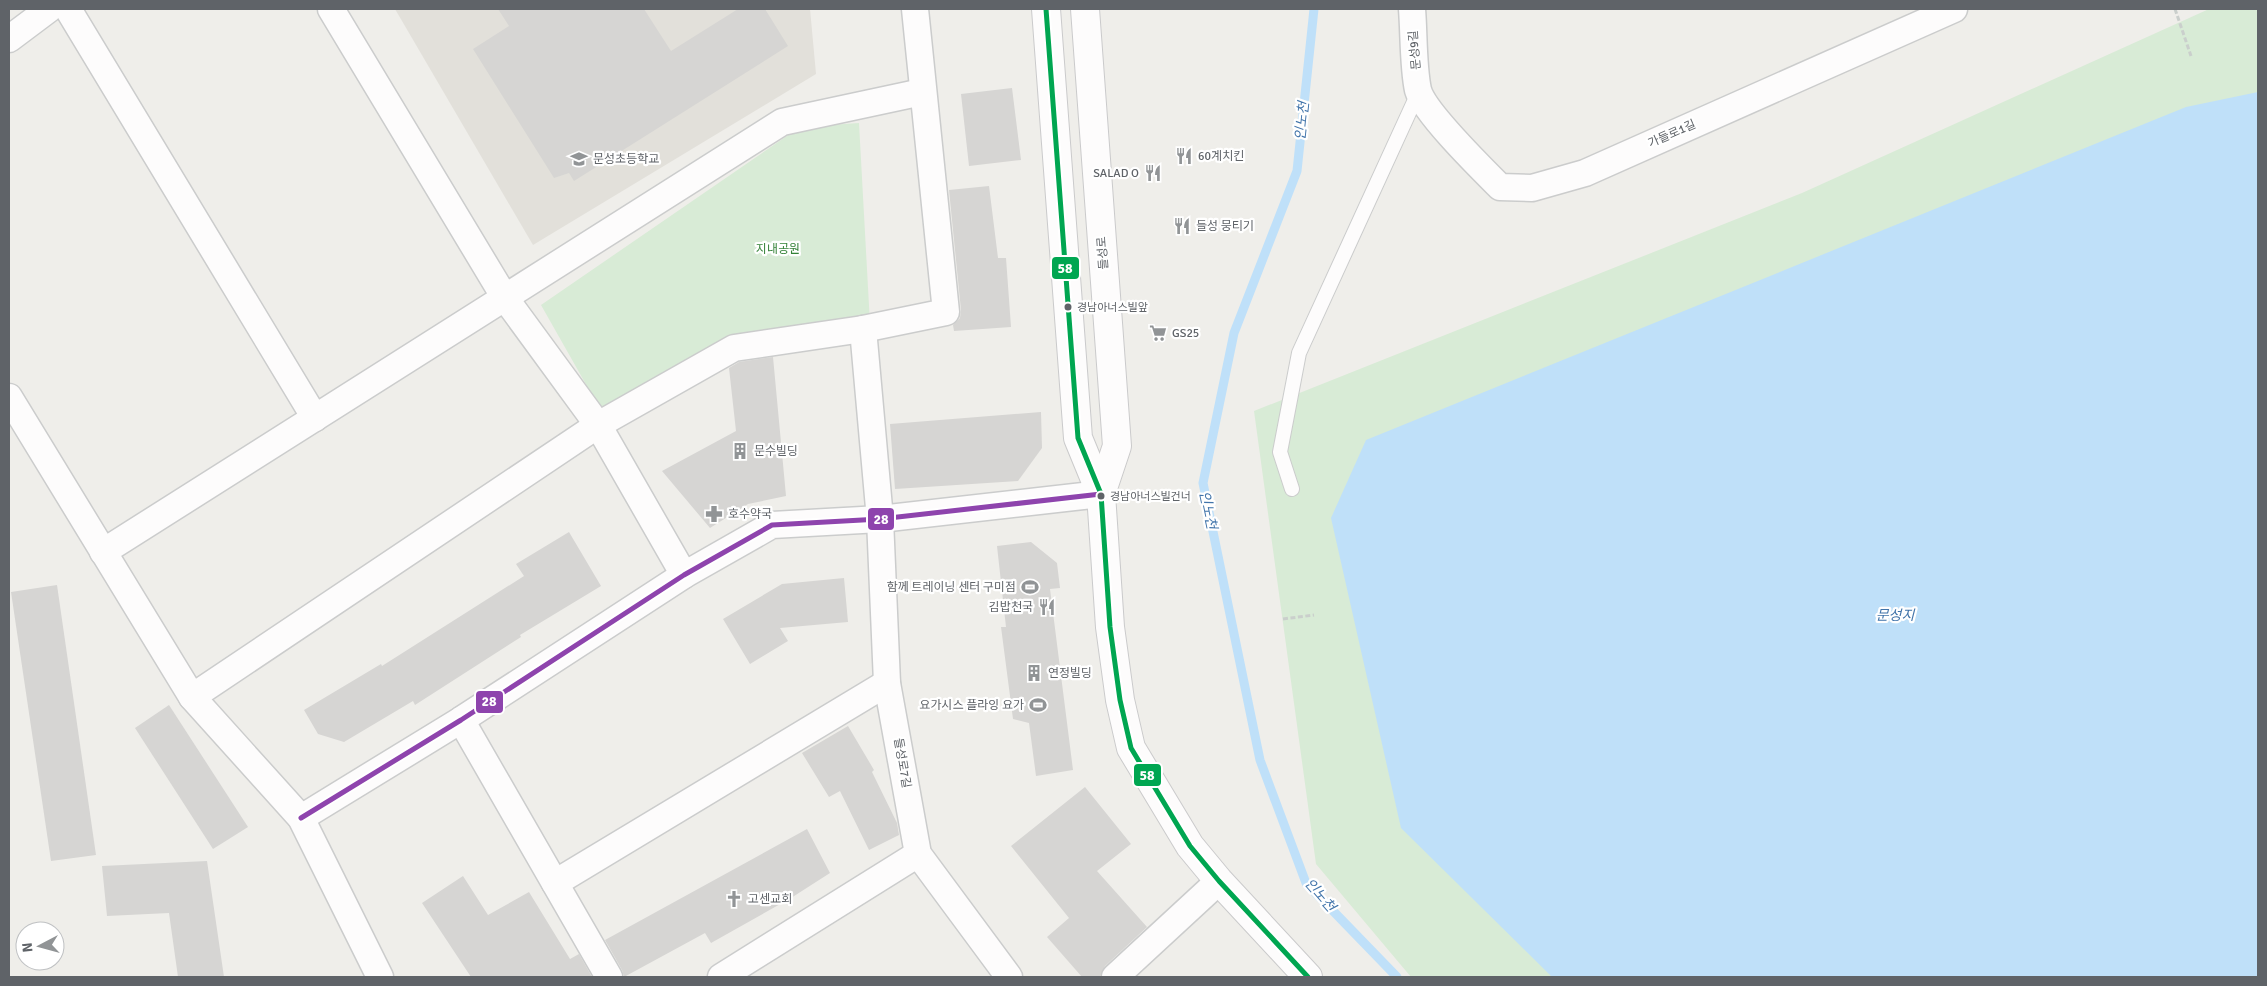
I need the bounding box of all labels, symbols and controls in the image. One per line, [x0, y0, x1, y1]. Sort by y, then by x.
street label: 문성9길 [1406, 30, 1424, 70]
water label: 인노천 [1292, 100, 1313, 141]
street label: 가들로1길 [1646, 117, 1698, 151]
restaurant icon: 60계치킨 [1174, 146, 1194, 166]
school or university icon: 문성초등학교 [569, 149, 589, 169]
place label: 60계치킨 [1198, 149, 1244, 164]
place label: 문성초등학교 [593, 152, 659, 167]
restaurant icon: SALAD O [1143, 163, 1163, 183]
place label: SALAD O [1093, 166, 1139, 181]
restaurant icon: 들성 뭉티기 [1172, 216, 1192, 236]
place label: 들성 뭉티기 [1196, 219, 1254, 234]
street label: 들성로 [1094, 236, 1112, 270]
park label: 지내공원 [756, 242, 800, 257]
line badge: 58 [1051, 256, 1080, 280]
text: 58 [1057, 260, 1073, 277]
place label: 경남아너스빌앞 [1077, 301, 1148, 314]
marker: 경남아너스빌앞 [1063, 302, 1073, 312]
supermarket icon: GS25 [1148, 323, 1168, 343]
place label: GS25 [1172, 326, 1199, 341]
building icon: 문수빌딩 [730, 441, 750, 461]
place label: 문수빌딩 [754, 444, 798, 459]
water label: 인노천 [1196, 489, 1221, 532]
place label: 경남아너스빌건너 [1110, 490, 1191, 503]
marker: 경남아너스빌건너 [1096, 491, 1106, 501]
pharmacy icon: 호수약국 [704, 504, 724, 524]
place label: 호수약국 [728, 507, 772, 522]
line badge: 28 [867, 507, 895, 531]
text: 28 [873, 511, 889, 528]
sports icon: 함께 트레이닝 센터 구미점 [1020, 577, 1040, 597]
place label: 함께 트레이닝 센터 구미점 [887, 580, 1016, 595]
restaurant icon: 김밥천국 [1037, 597, 1057, 617]
place label: 김밥천국 [989, 600, 1033, 615]
water label: 문성지 [1876, 607, 1915, 624]
building icon: 연정빌딩 [1024, 663, 1044, 683]
place label: 연정빌딩 [1048, 666, 1092, 681]
line badge: 28 [475, 690, 504, 714]
text: 28 [481, 693, 497, 710]
sports icon: 요가시스 플라잉 요가 [1028, 695, 1048, 715]
place label: 요가시스 플라잉 요가 [919, 698, 1024, 713]
street label: 들성로7길 [890, 737, 914, 789]
line badge: 58 [1133, 763, 1162, 787]
text: 58 [1139, 767, 1155, 784]
water label: 인노천 [1301, 875, 1340, 916]
church icon: 고센교회 [724, 889, 744, 909]
place label: 고센교회 [748, 892, 792, 907]
north arrow [15, 921, 65, 971]
text: N [19, 942, 37, 953]

